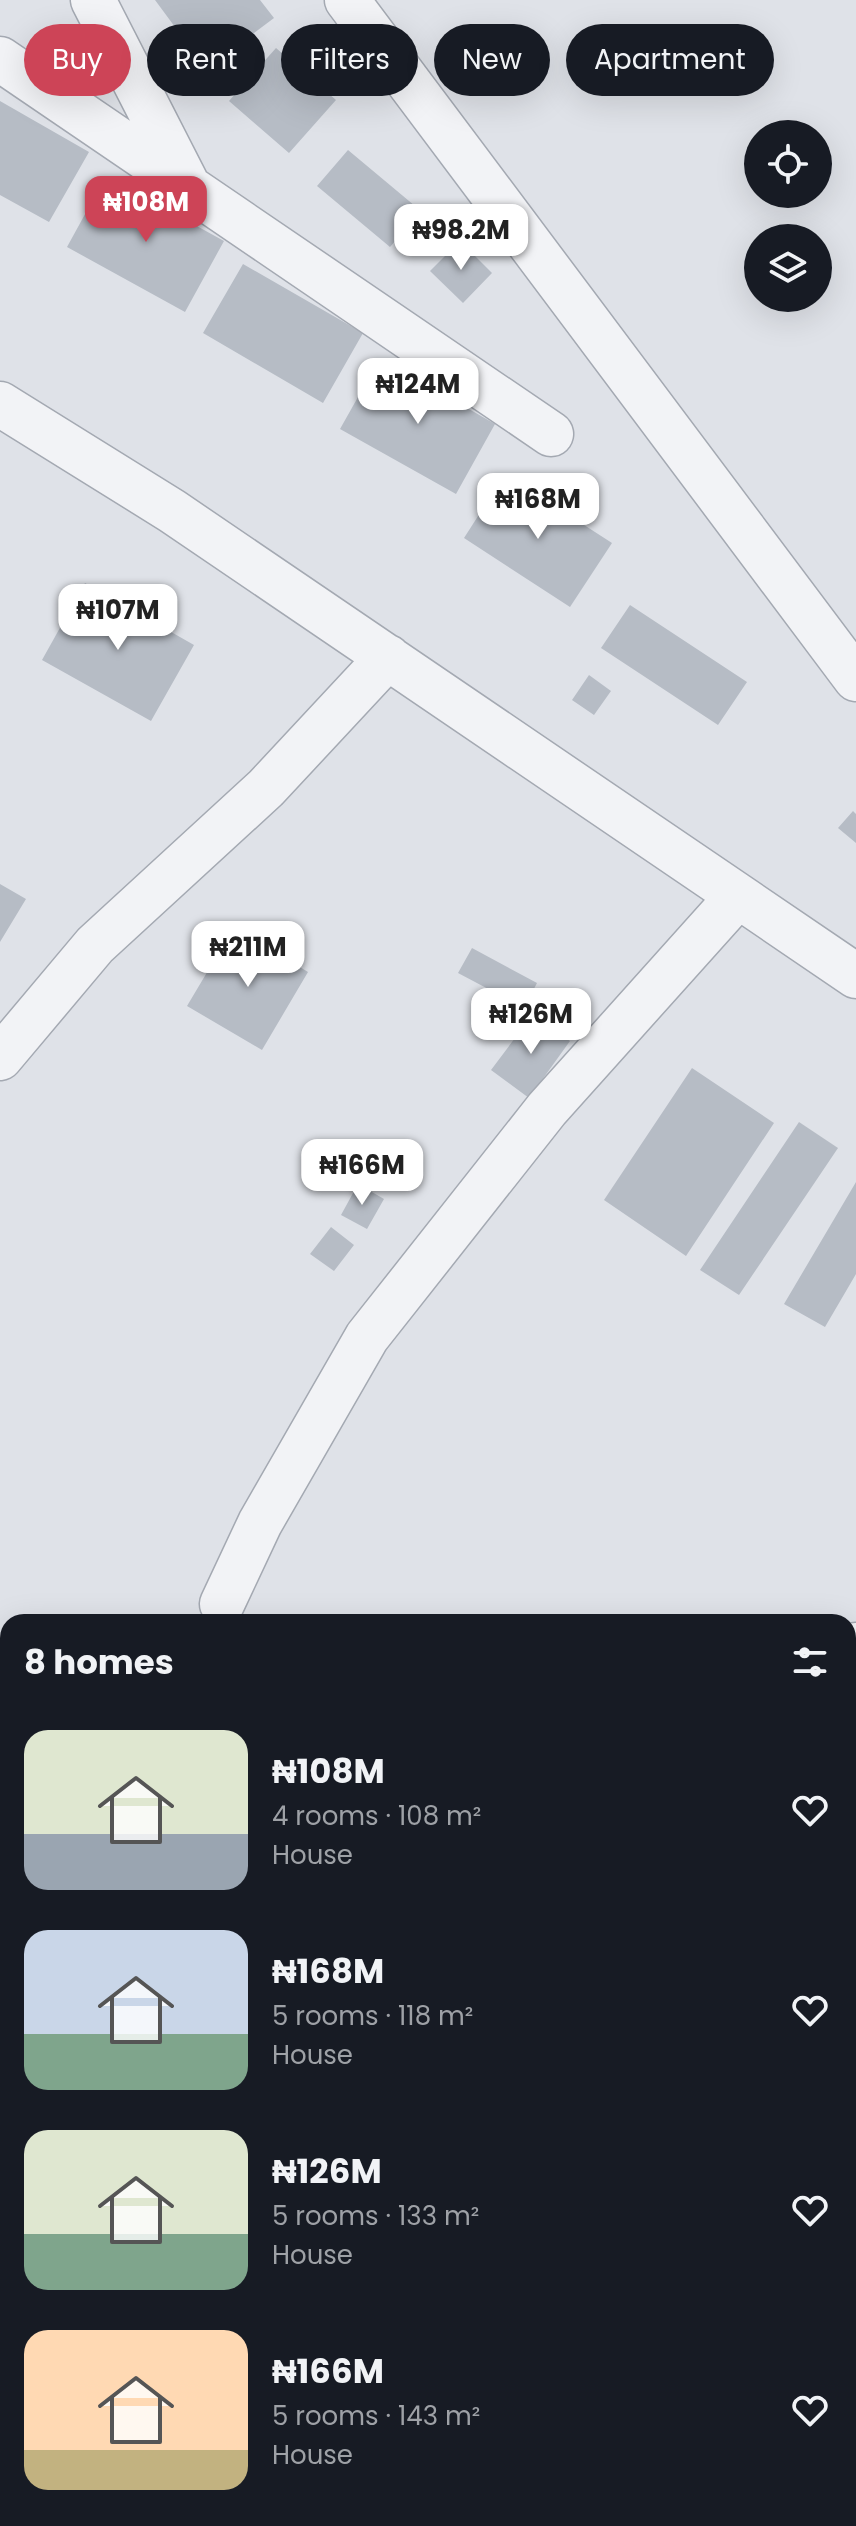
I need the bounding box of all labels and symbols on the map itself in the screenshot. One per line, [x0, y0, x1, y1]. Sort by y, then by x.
pin: ₦108M [90, 176, 202, 244]
pin: ₦98.2M [396, 204, 526, 272]
pin: ₦124M [362, 358, 474, 426]
pin: ₦168M [482, 473, 594, 541]
pin: ₦107M [62, 584, 174, 652]
pin: ₦211M [192, 921, 304, 989]
pin: ₦126M [475, 988, 587, 1056]
pin: ₦166M [306, 1139, 418, 1207]

